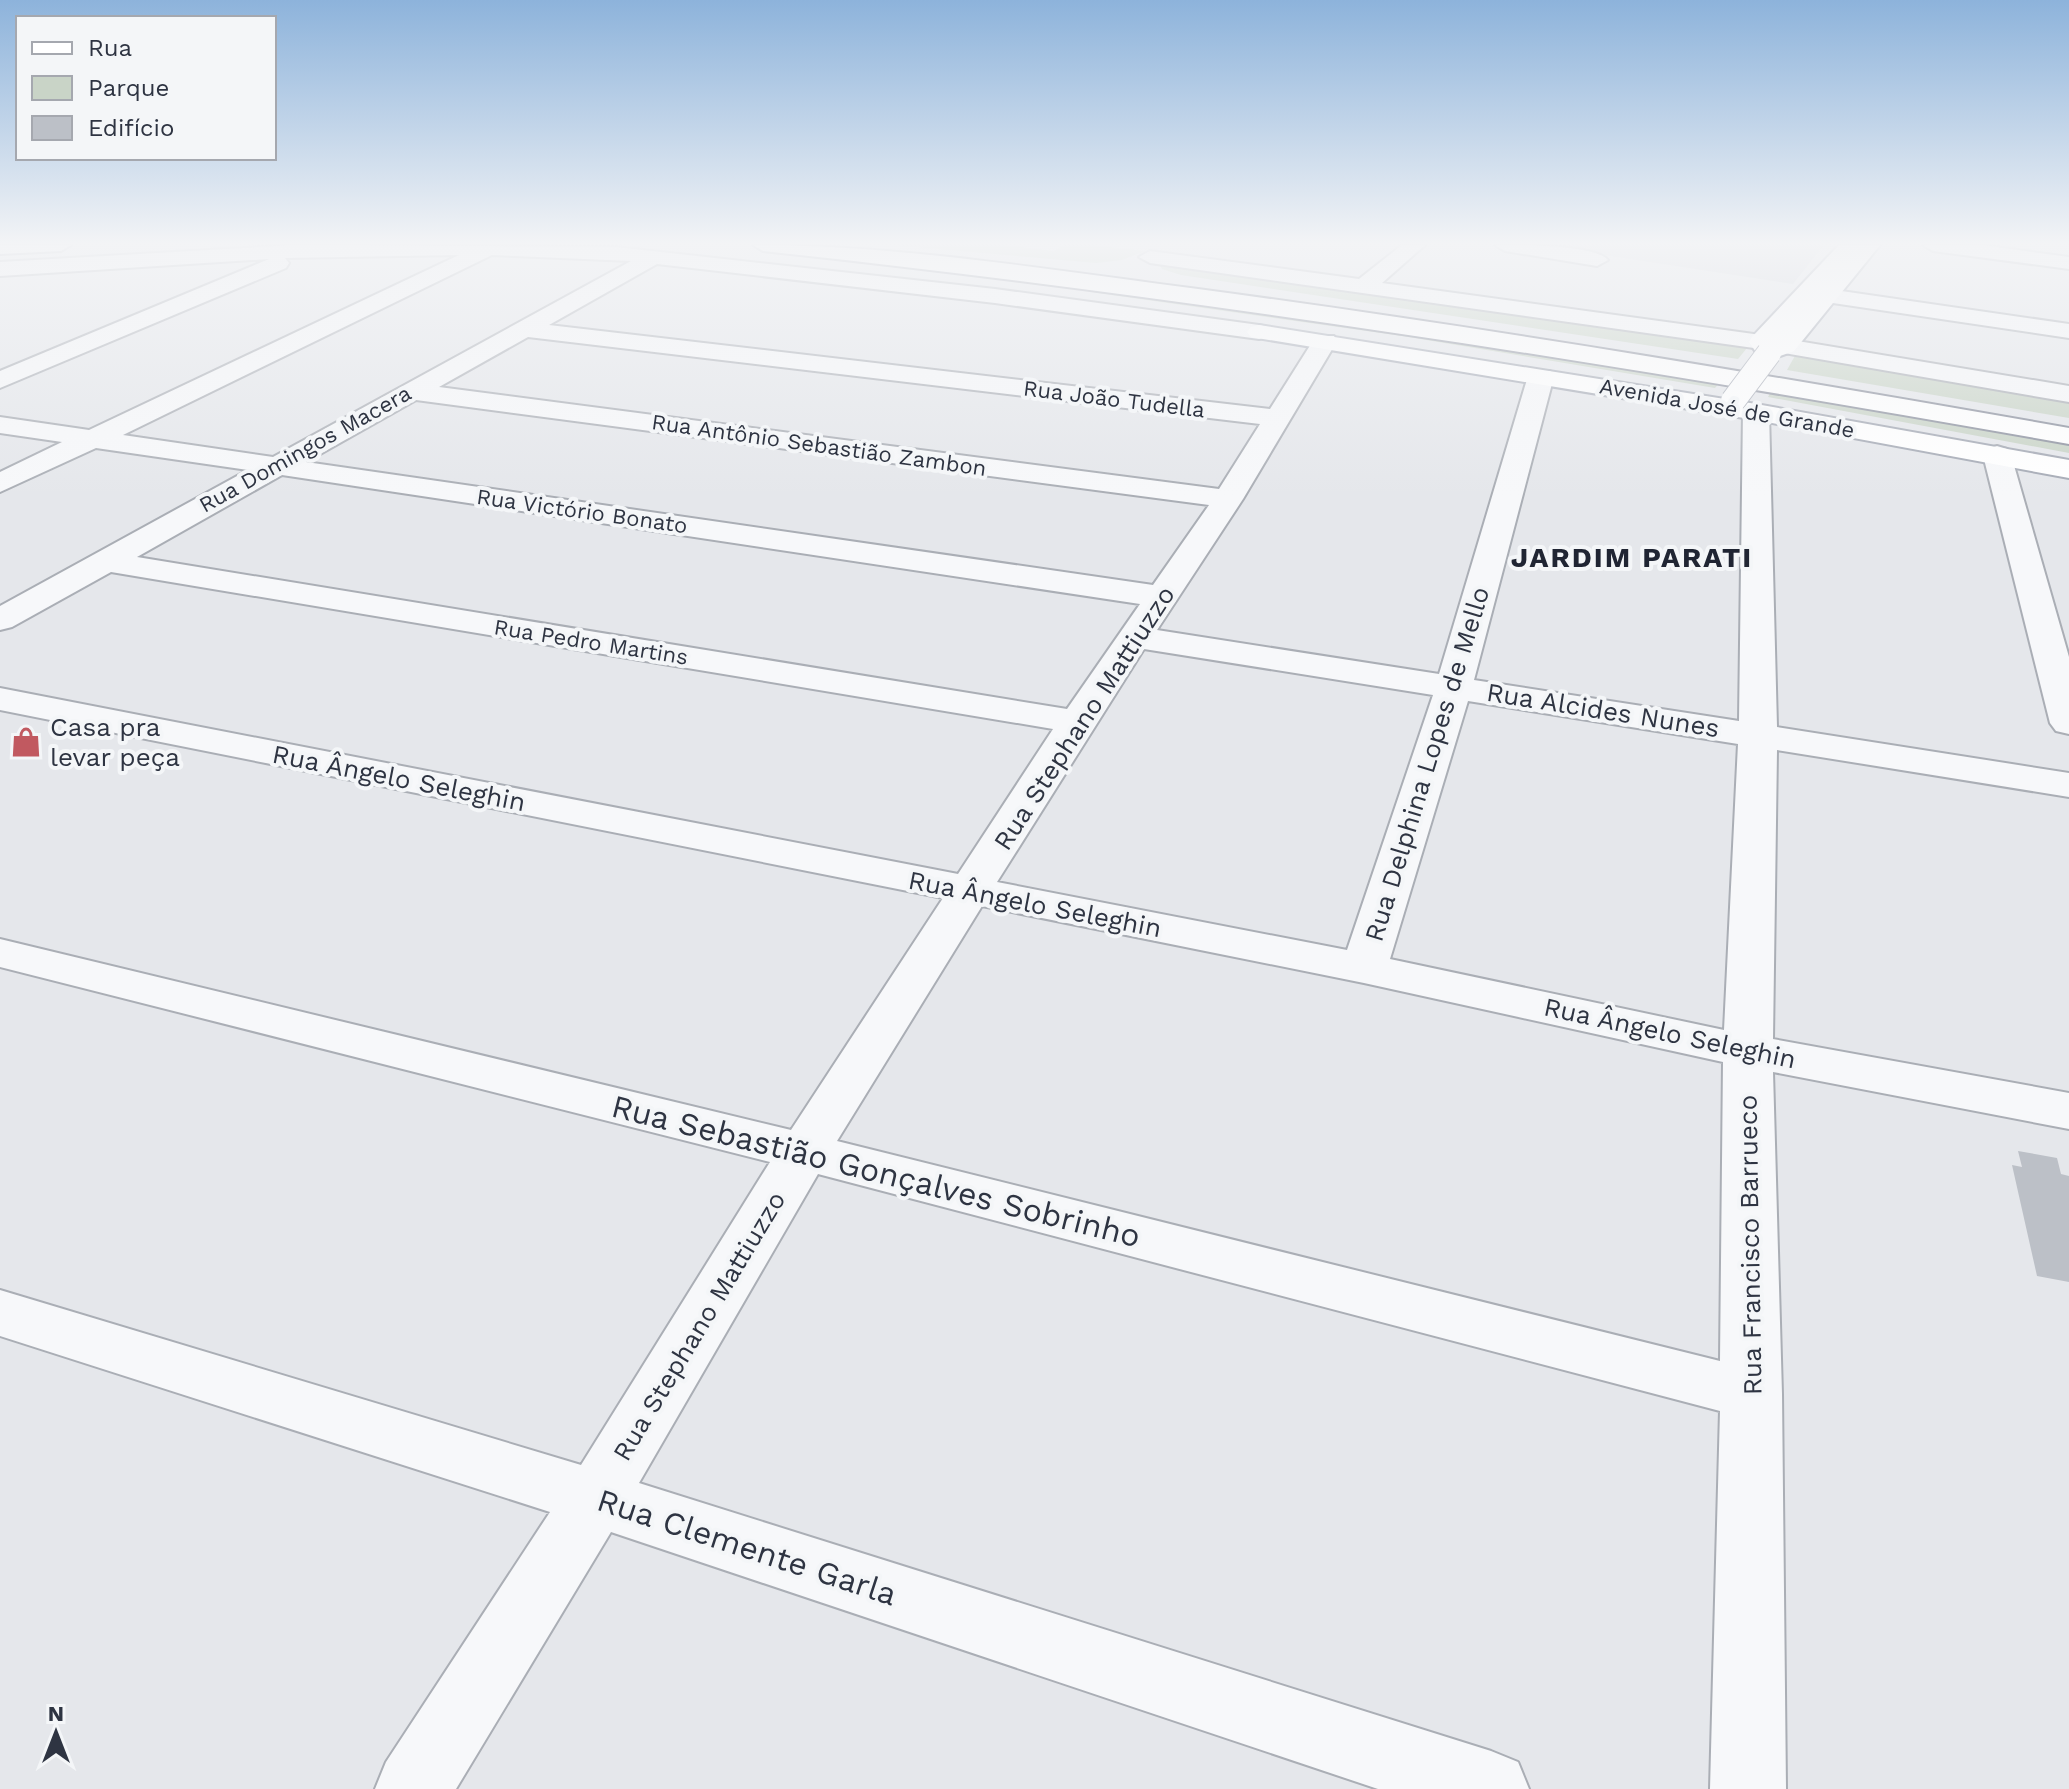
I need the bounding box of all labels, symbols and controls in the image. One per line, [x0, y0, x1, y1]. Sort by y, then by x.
legend [16, 16, 276, 160]
text: Rua [88, 34, 132, 62]
text: Parque [88, 74, 169, 102]
text: Edifício [88, 114, 174, 142]
street label: Avenida José de Grande [1598, 373, 1856, 443]
street label: Rua João Tudella [1022, 375, 1206, 423]
street label: Rua Domingos Macera [195, 380, 415, 518]
street label: Rua Antônio Sebastião Zambon [650, 409, 988, 481]
street label: Rua Victório Bonato [475, 484, 689, 538]
district label: JARDIM PARATI [1511, 541, 1753, 574]
street label: Rua Stephano Mattiuzzo [987, 580, 1181, 856]
street label: Rua Delphina Lopes de Mello [1359, 583, 1495, 945]
street label: Rua Pedro Martins [492, 614, 690, 670]
street label: Rua Alcides Nunes [1485, 677, 1721, 743]
place label: Casa pra levar peça [50, 712, 180, 772]
shop icon: Casa pra levar peça [9, 725, 43, 759]
street label: Rua Ângelo Seleghin [270, 739, 528, 817]
street label: Rua Ângelo Seleghin [906, 865, 1164, 943]
street label: Rua Ângelo Seleghin [1541, 992, 1799, 1074]
street label: Rua Sebastião Gonçalves Sobrinho [608, 1087, 1144, 1255]
street label: Rua Francisco Barrueco [1732, 1095, 1768, 1395]
street label: Rua Stephano Mattiuzzo [607, 1186, 791, 1466]
street label: Rua Clemente Garla [592, 1481, 902, 1613]
north arrow [16, 1693, 96, 1773]
text: N [48, 1701, 64, 1726]

